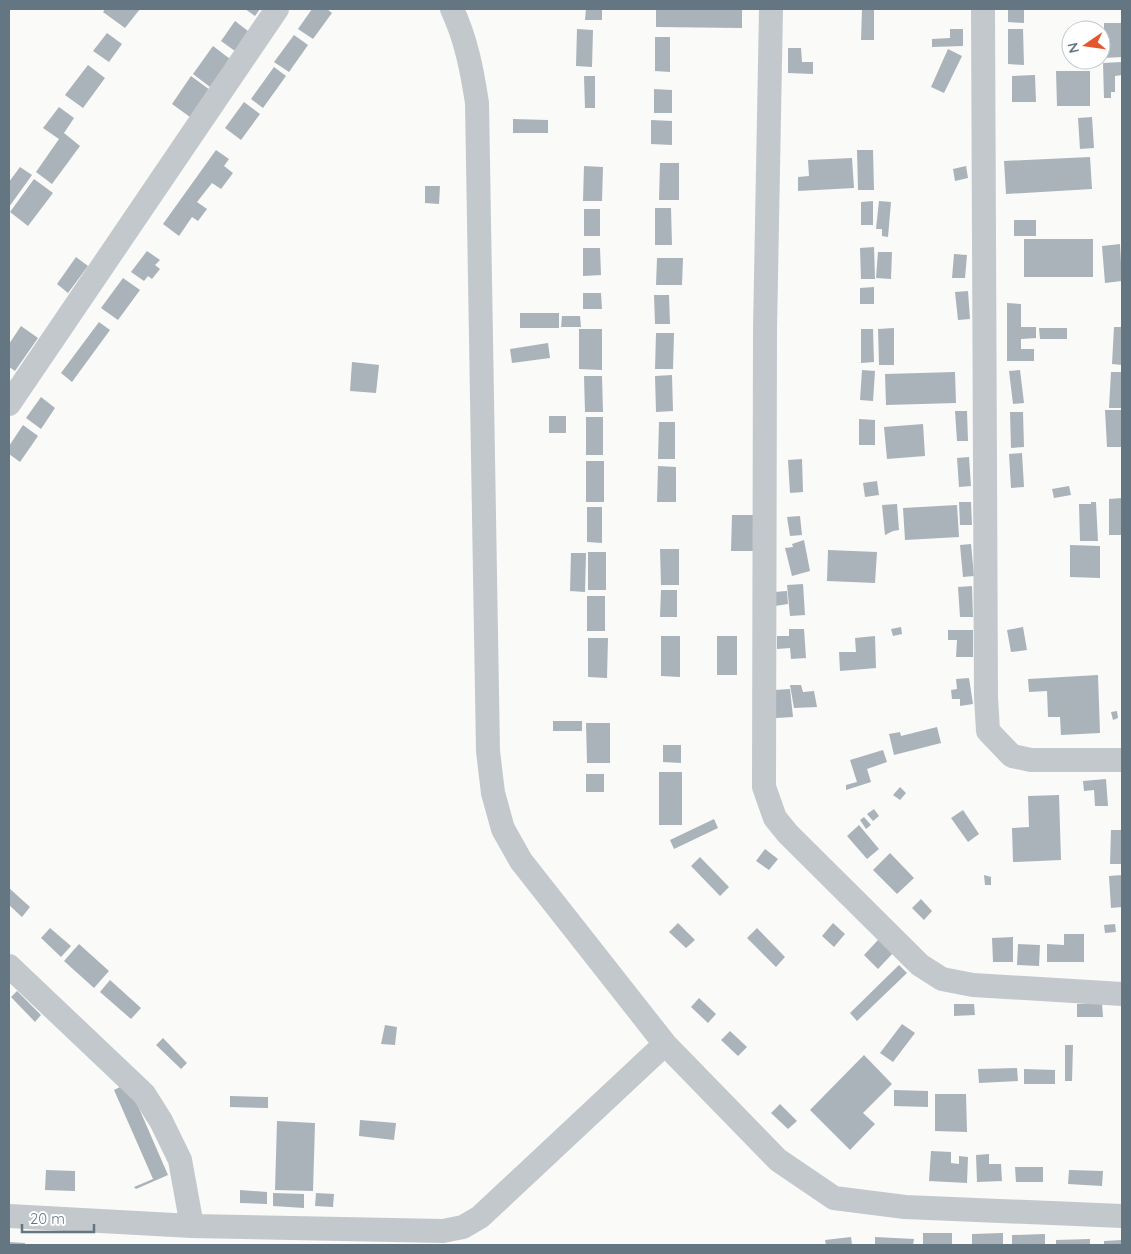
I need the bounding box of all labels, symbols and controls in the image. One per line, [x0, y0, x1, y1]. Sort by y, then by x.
north arrow [1061, 20, 1111, 70]
text: N [1063, 41, 1083, 55]
scale bar [22, 1202, 95, 1234]
text: 20 m [30, 1209, 65, 1228]

